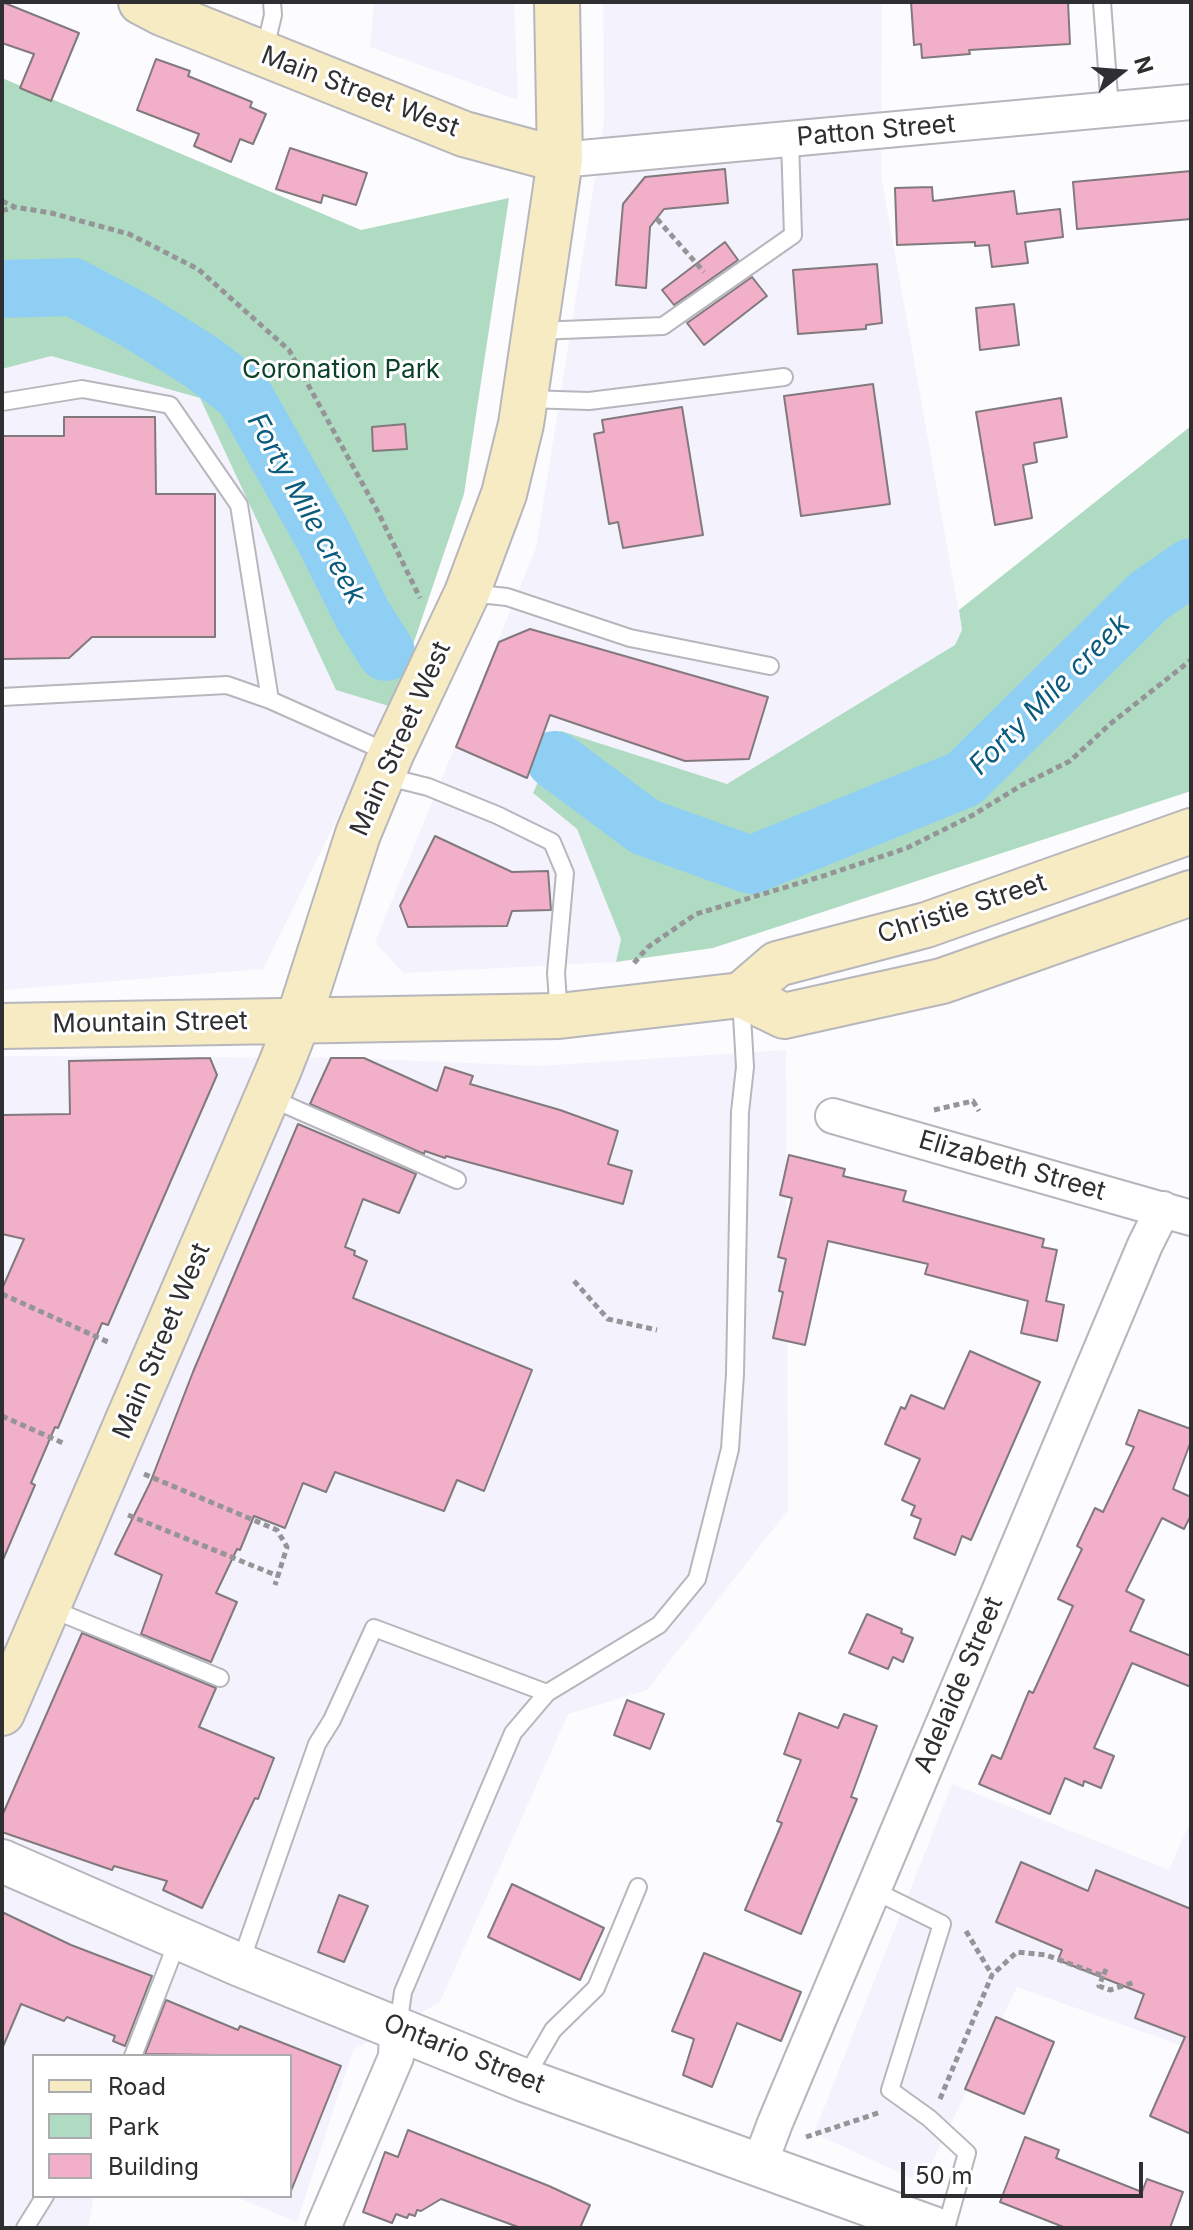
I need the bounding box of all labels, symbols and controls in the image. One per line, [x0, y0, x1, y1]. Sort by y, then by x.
north arrow [1081, 32, 1161, 112]
street label: Main Street West [257, 40, 463, 144]
text: N [1129, 53, 1159, 77]
street label: Patton Street [795, 109, 957, 153]
park label: Coronation Park [242, 354, 440, 386]
water label: Forty Mile creek [240, 408, 372, 610]
water label: Forty Mile creek [963, 608, 1137, 782]
street label: Main Street West [344, 637, 458, 841]
street label: Christie Street [874, 867, 1050, 951]
street label: Mountain Street [52, 1006, 248, 1040]
street label: Elizabeth Street [915, 1124, 1109, 1208]
street label: Main Street West [107, 1239, 217, 1443]
street label: Adelaide Street [908, 1592, 1010, 1778]
street label: Ontario Street [379, 2007, 549, 2101]
legend [32, 2054, 292, 2198]
text: Road [108, 2072, 166, 2101]
text: Park [108, 2112, 159, 2141]
scale bar [905, 2146, 1147, 2196]
text: Building [108, 2152, 199, 2181]
text: 50 m [915, 2161, 973, 2190]

